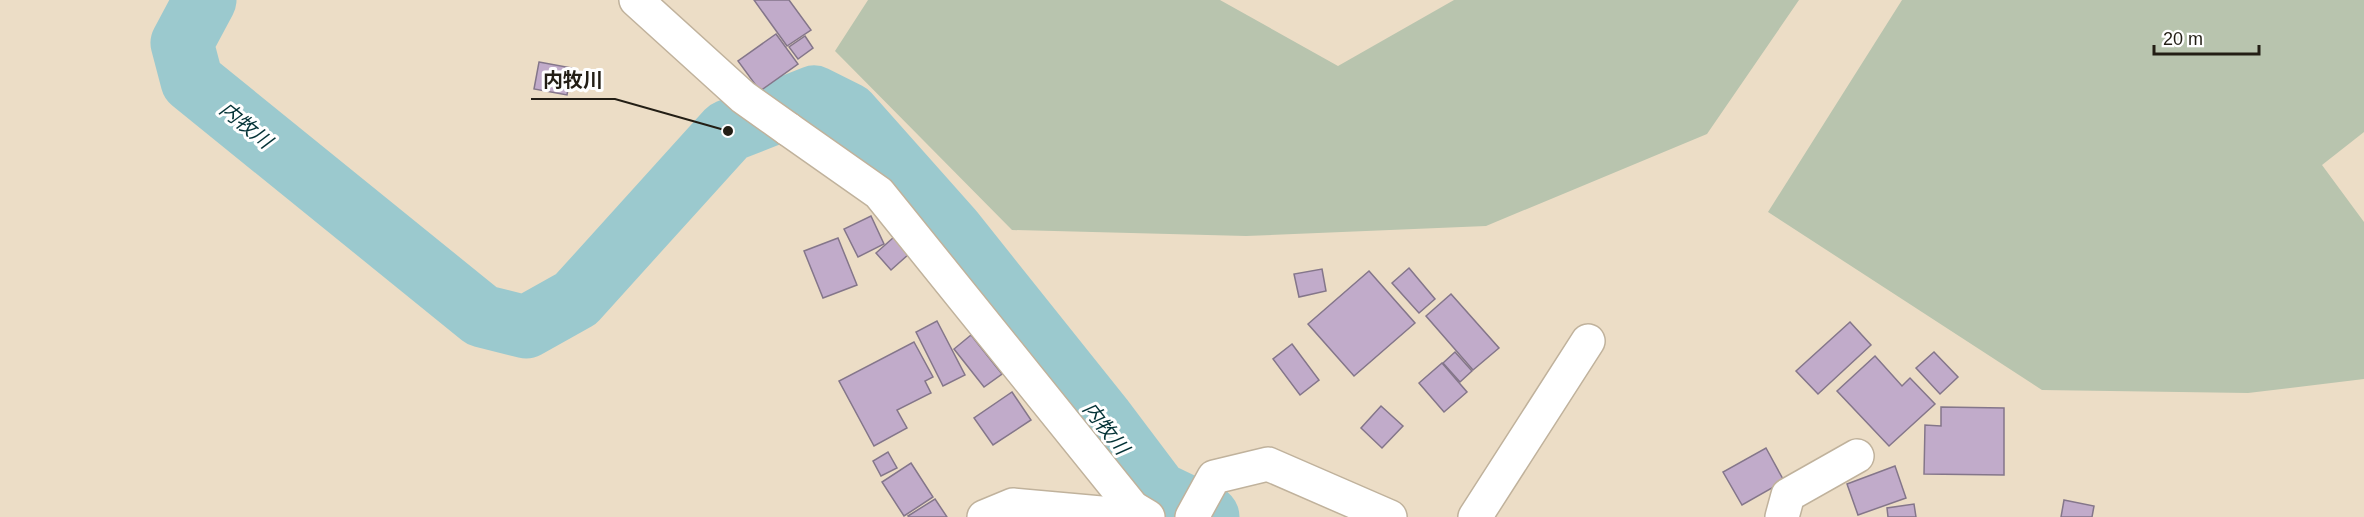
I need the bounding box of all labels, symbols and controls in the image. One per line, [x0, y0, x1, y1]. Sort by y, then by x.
scale bar [2154, 18, 2259, 56]
text: 20 m [2163, 29, 2203, 49]
callout: 内牧川 [531, 61, 615, 99]
text: 内牧川 [543, 69, 603, 91]
water label: 内牧川 [216, 98, 278, 154]
water label: 内牧川 [1079, 398, 1134, 460]

